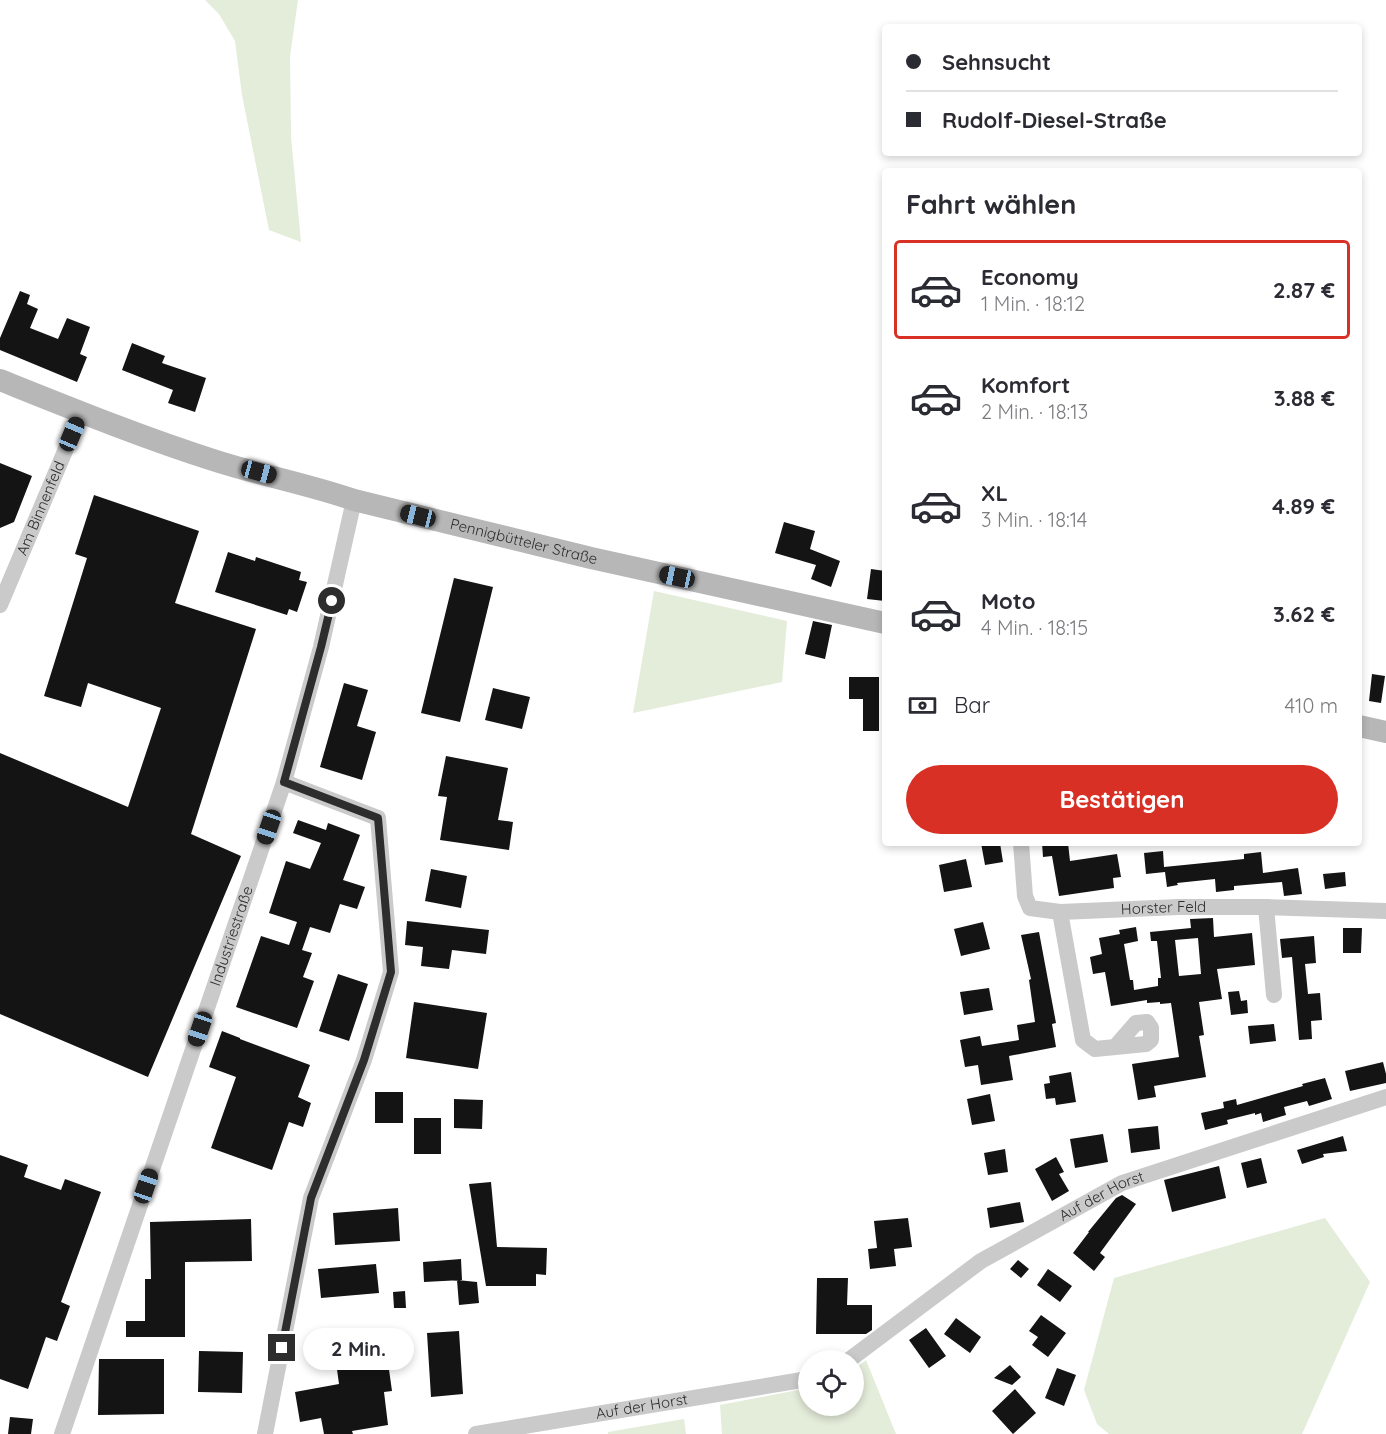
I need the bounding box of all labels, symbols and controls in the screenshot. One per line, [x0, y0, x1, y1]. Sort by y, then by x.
text: Sehnsucht [942, 48, 1051, 76]
text: Rudolf-Diesel-Straße [942, 106, 1167, 134]
text: Fahrt wählen [906, 187, 1076, 221]
icon: car [909, 263, 963, 317]
text: Economy [981, 263, 1079, 291]
text: 2.87 € [1273, 276, 1335, 304]
text: 1 Min. · 18:12 [981, 291, 1085, 316]
icon: car [909, 371, 963, 425]
text: Komfort [981, 371, 1070, 399]
text: 3.88 € [1274, 384, 1335, 412]
text: 2 Min. · 18:13 [981, 399, 1088, 424]
car [57, 414, 87, 454]
street label: Am Binnenfeld [12, 458, 69, 558]
car [239, 459, 279, 485]
icon: car [909, 479, 963, 533]
text: XL [981, 479, 1008, 507]
text: 4.89 € [1272, 492, 1335, 520]
car [398, 503, 438, 529]
text: 3 Min. · 18:14 [981, 507, 1087, 532]
street label: Pennigbütteler Straße [448, 514, 599, 568]
car [658, 564, 696, 590]
route start [318, 587, 345, 614]
icon: car [909, 587, 963, 641]
text: Moto [981, 587, 1035, 615]
text: 3.62 € [1273, 600, 1335, 628]
text: 4 Min. · 18:15 [981, 615, 1088, 640]
icon: cash [906, 689, 939, 722]
text: Bar [954, 691, 990, 719]
text: 410 m [1285, 693, 1338, 718]
button: Bestätigen [906, 765, 1338, 834]
car [255, 807, 283, 847]
street label: Industriestraße [205, 883, 257, 988]
street label: Horster Feld [1120, 897, 1206, 918]
car [186, 1009, 214, 1049]
car [132, 1166, 160, 1206]
street label: Auf der Horst [1055, 1167, 1146, 1225]
callout: 2 Min. [303, 1327, 414, 1369]
route end [268, 1334, 295, 1361]
text: 2 Min. [331, 1336, 386, 1361]
map controls [798, 1350, 864, 1416]
button: locate [798, 1350, 864, 1416]
street label: Auf der Horst [594, 1389, 689, 1423]

